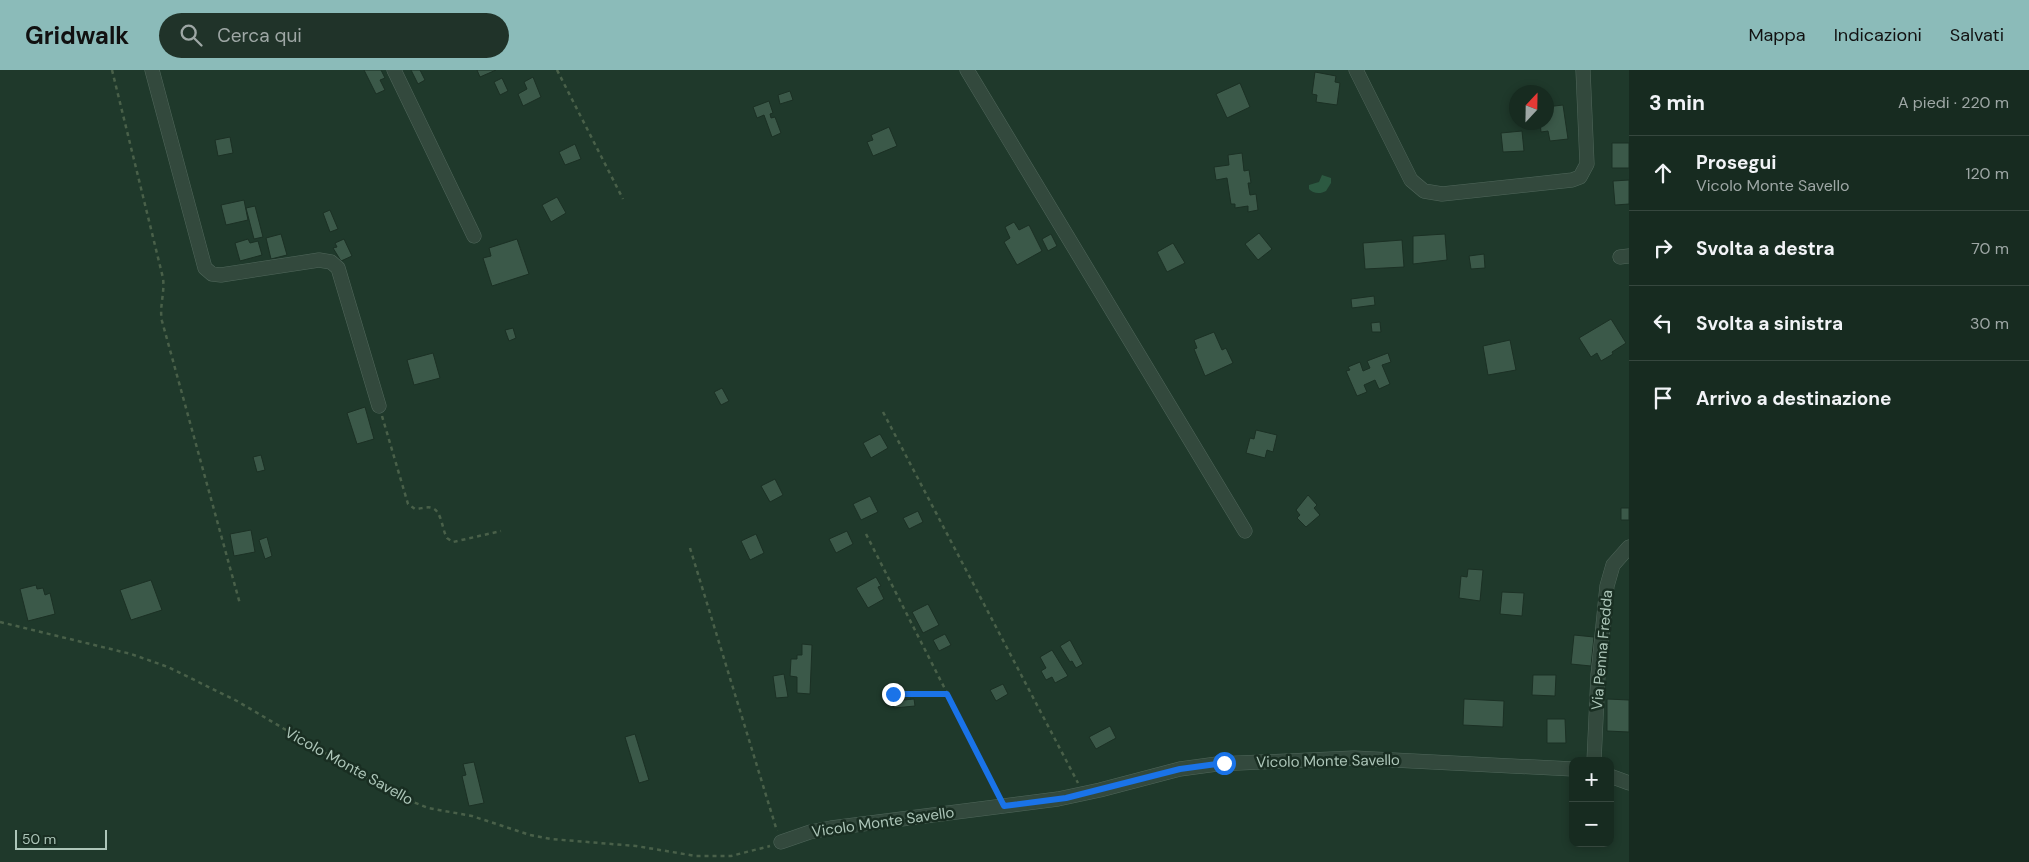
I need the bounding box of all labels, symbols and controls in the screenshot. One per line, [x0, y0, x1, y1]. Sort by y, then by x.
search box [159, 13, 509, 58]
text: Gridwalk [25, 20, 129, 51]
icon: search [177, 21, 205, 49]
text: Cerca qui [217, 23, 302, 48]
text: Mappa [1748, 23, 1806, 47]
text: Indicazioni [1834, 23, 1922, 47]
text: Salvati [1950, 23, 2004, 47]
north arrow [1509, 85, 1554, 130]
text: 3 min [1649, 89, 1705, 117]
text: A piedi · 220 m [1898, 92, 2009, 113]
text: Prosegui [1696, 150, 1776, 175]
icon: ahead [1649, 159, 1677, 187]
text: 120 m [1965, 163, 2009, 184]
text: Vicolo Monte Savello [1696, 175, 1849, 196]
icon: right [1649, 234, 1677, 262]
text: Svolta a destra [1696, 236, 1835, 261]
text: 70 m [1971, 238, 2009, 259]
icon: left [1649, 309, 1677, 337]
text: Svolta a sinistra [1696, 311, 1843, 336]
text: 30 m [1970, 313, 2009, 334]
icon: arrive [1649, 384, 1677, 412]
text: Arrivo a destinazione [1696, 386, 1891, 411]
street label: Via Penna Fredda [1587, 589, 1617, 711]
route end [882, 683, 905, 706]
street label: Vicolo Monte Savello [281, 722, 417, 810]
street label: Vicolo Monte Savello [1256, 750, 1400, 772]
route start [1213, 752, 1236, 775]
map controls [1569, 757, 1614, 847]
button: + [1569, 757, 1614, 802]
street label: Vicolo Monte Savello [810, 802, 956, 842]
button: − [1569, 802, 1614, 847]
scale bar [15, 827, 108, 850]
text: 50 m [22, 830, 56, 848]

